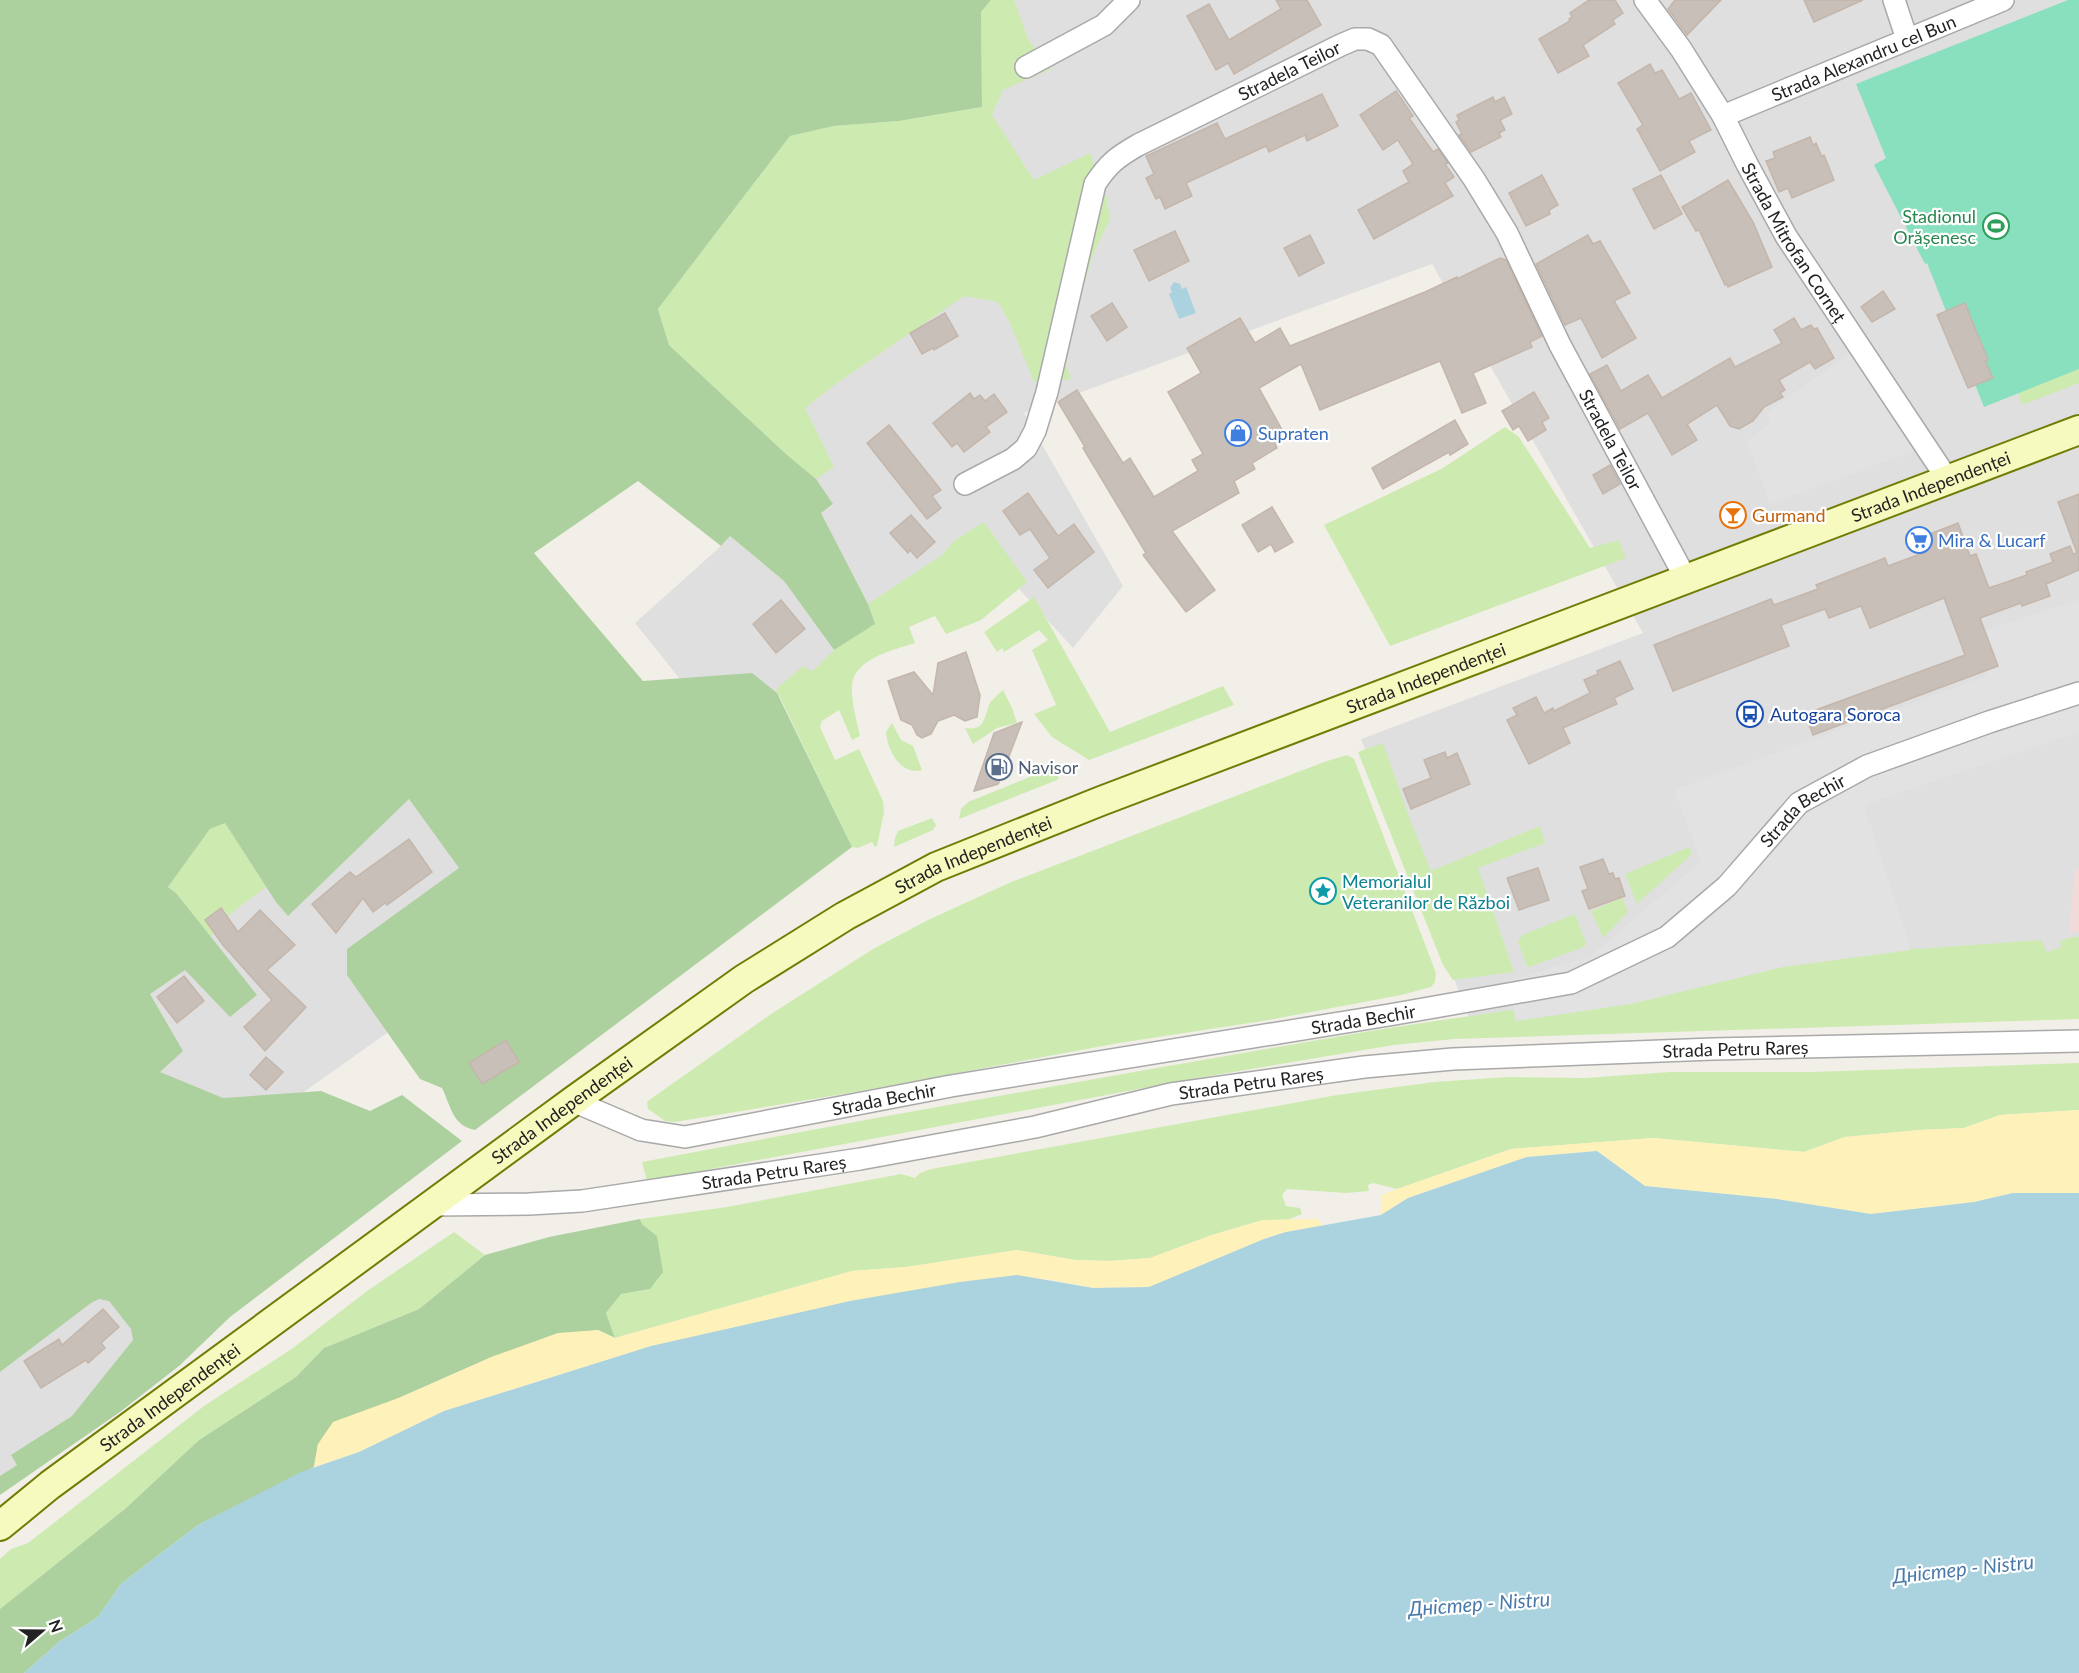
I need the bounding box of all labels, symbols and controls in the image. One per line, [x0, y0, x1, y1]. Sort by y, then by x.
street label: Strada Alexandru cel Bun [1768, 10, 1959, 106]
street label: Stradela Teilor [1234, 36, 1344, 105]
street label: Strada Mitrofan Corneț [1737, 159, 1851, 327]
place label: Stadionul Orășenesc [1893, 205, 1976, 248]
sports icon: Stadionul Orășenesc [1981, 211, 2011, 241]
street label: Stradela Teilor [1575, 385, 1647, 494]
shop icon: Supraten [1223, 418, 1253, 448]
place label: Supraten [1258, 422, 1329, 444]
street label: Strada Independenței [1848, 446, 2013, 527]
bar icon: Gurmand [1718, 500, 1748, 530]
place label: Gurmand [1752, 504, 1825, 526]
supermarket icon: Mira & Lucarf [1904, 525, 1934, 555]
place label: Mira & Lucarf [1938, 529, 2046, 551]
street label: Strada Independenței [1343, 638, 1509, 718]
bus stop icon: Autogara Soroca [1735, 699, 1765, 729]
place label: Autogara Soroca [1770, 703, 1901, 725]
fuel station icon: Navisor [984, 752, 1014, 782]
place label: Navisor [1018, 756, 1079, 778]
street label: Strada Bechir [1755, 769, 1849, 851]
street label: Strada Independenței [891, 811, 1055, 898]
place label: Memorialul Veteranilor de Război [1342, 870, 1510, 913]
place icon: Memorialul Veteranilor de Război [1308, 876, 1338, 906]
street label: Strada Bechir [1309, 999, 1418, 1038]
street label: Strada Petru Rareș [1662, 1036, 1809, 1062]
street label: Strada Independenței [487, 1051, 636, 1168]
street label: Strada Petru Rareș [1177, 1062, 1325, 1104]
street label: Strada Bechir [830, 1078, 938, 1120]
street label: Strada Petru Rareș [700, 1150, 848, 1194]
street label: Strada Independenței [95, 1338, 244, 1456]
water label: Дністер - Nistru [1890, 1549, 2035, 1587]
water label: Дністер - Nistru [1406, 1586, 1551, 1620]
north arrow [12, 1601, 72, 1661]
text: N [46, 1617, 68, 1635]

